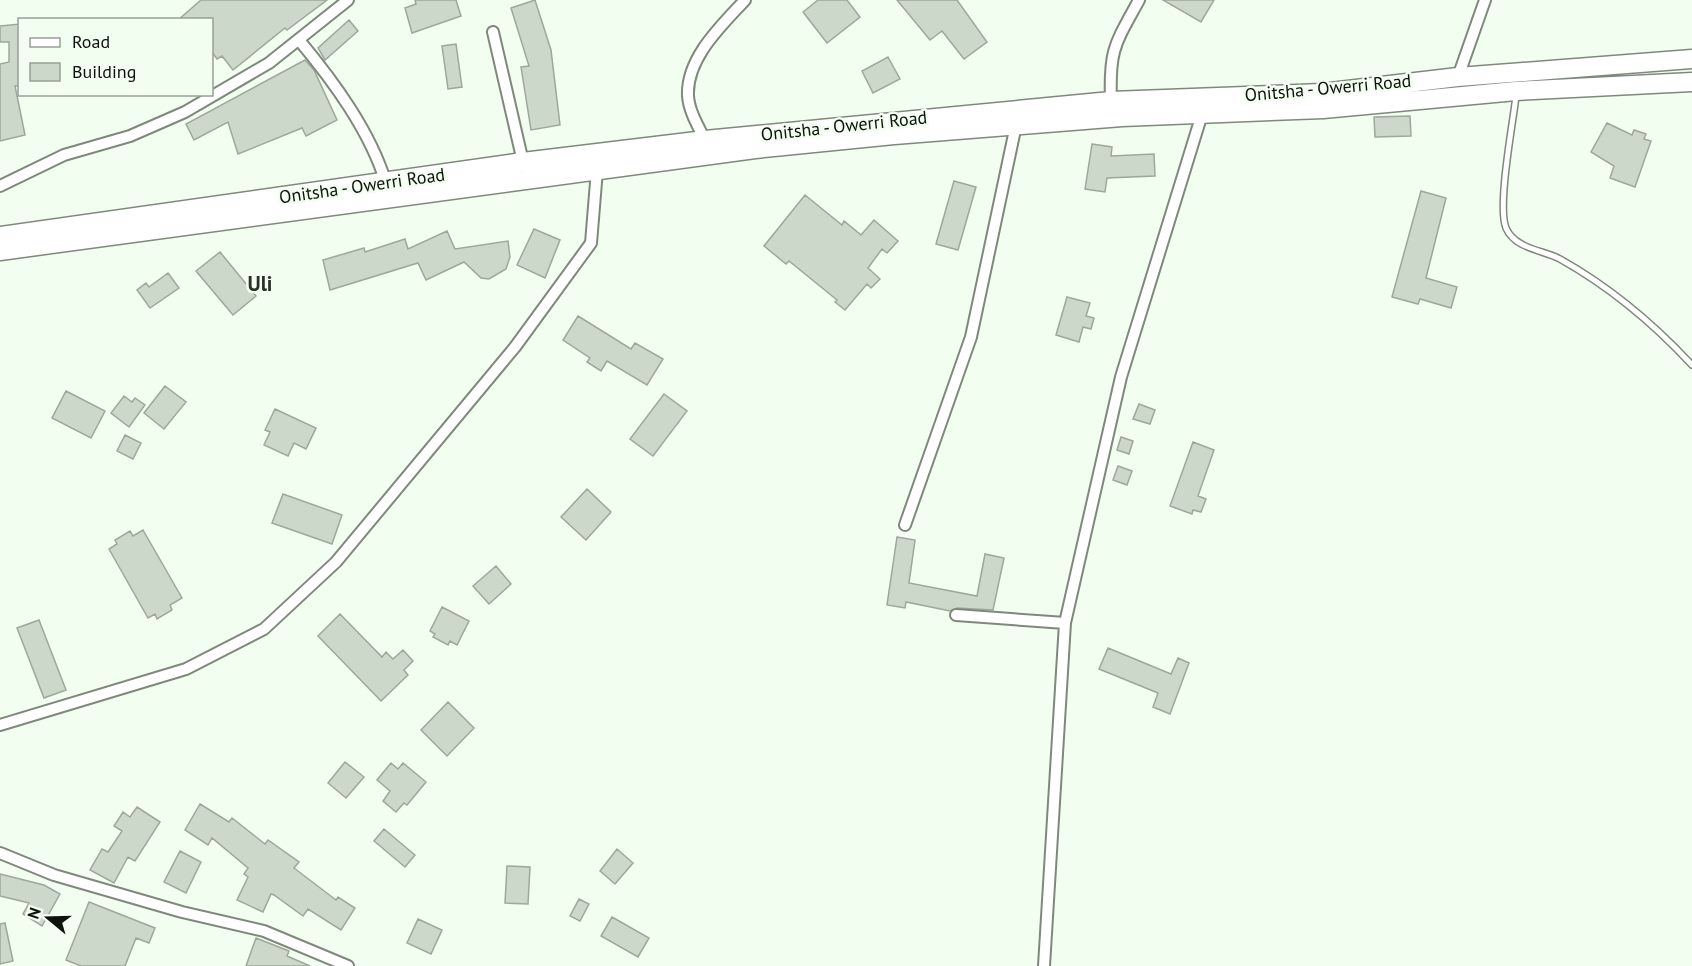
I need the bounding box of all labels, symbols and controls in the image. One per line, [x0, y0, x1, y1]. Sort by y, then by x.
legend [18, 18, 213, 96]
text: Road [72, 30, 110, 53]
text: Building [72, 60, 136, 83]
street label: Onitsha - Owerri Road [1244, 69, 1412, 106]
street label: Onitsha - Owerri Road [760, 105, 928, 146]
street label: Onitsha - Owerri Road [278, 162, 446, 209]
district label: Uli [248, 270, 273, 297]
north arrow [18, 888, 78, 948]
text: N [23, 905, 45, 921]

